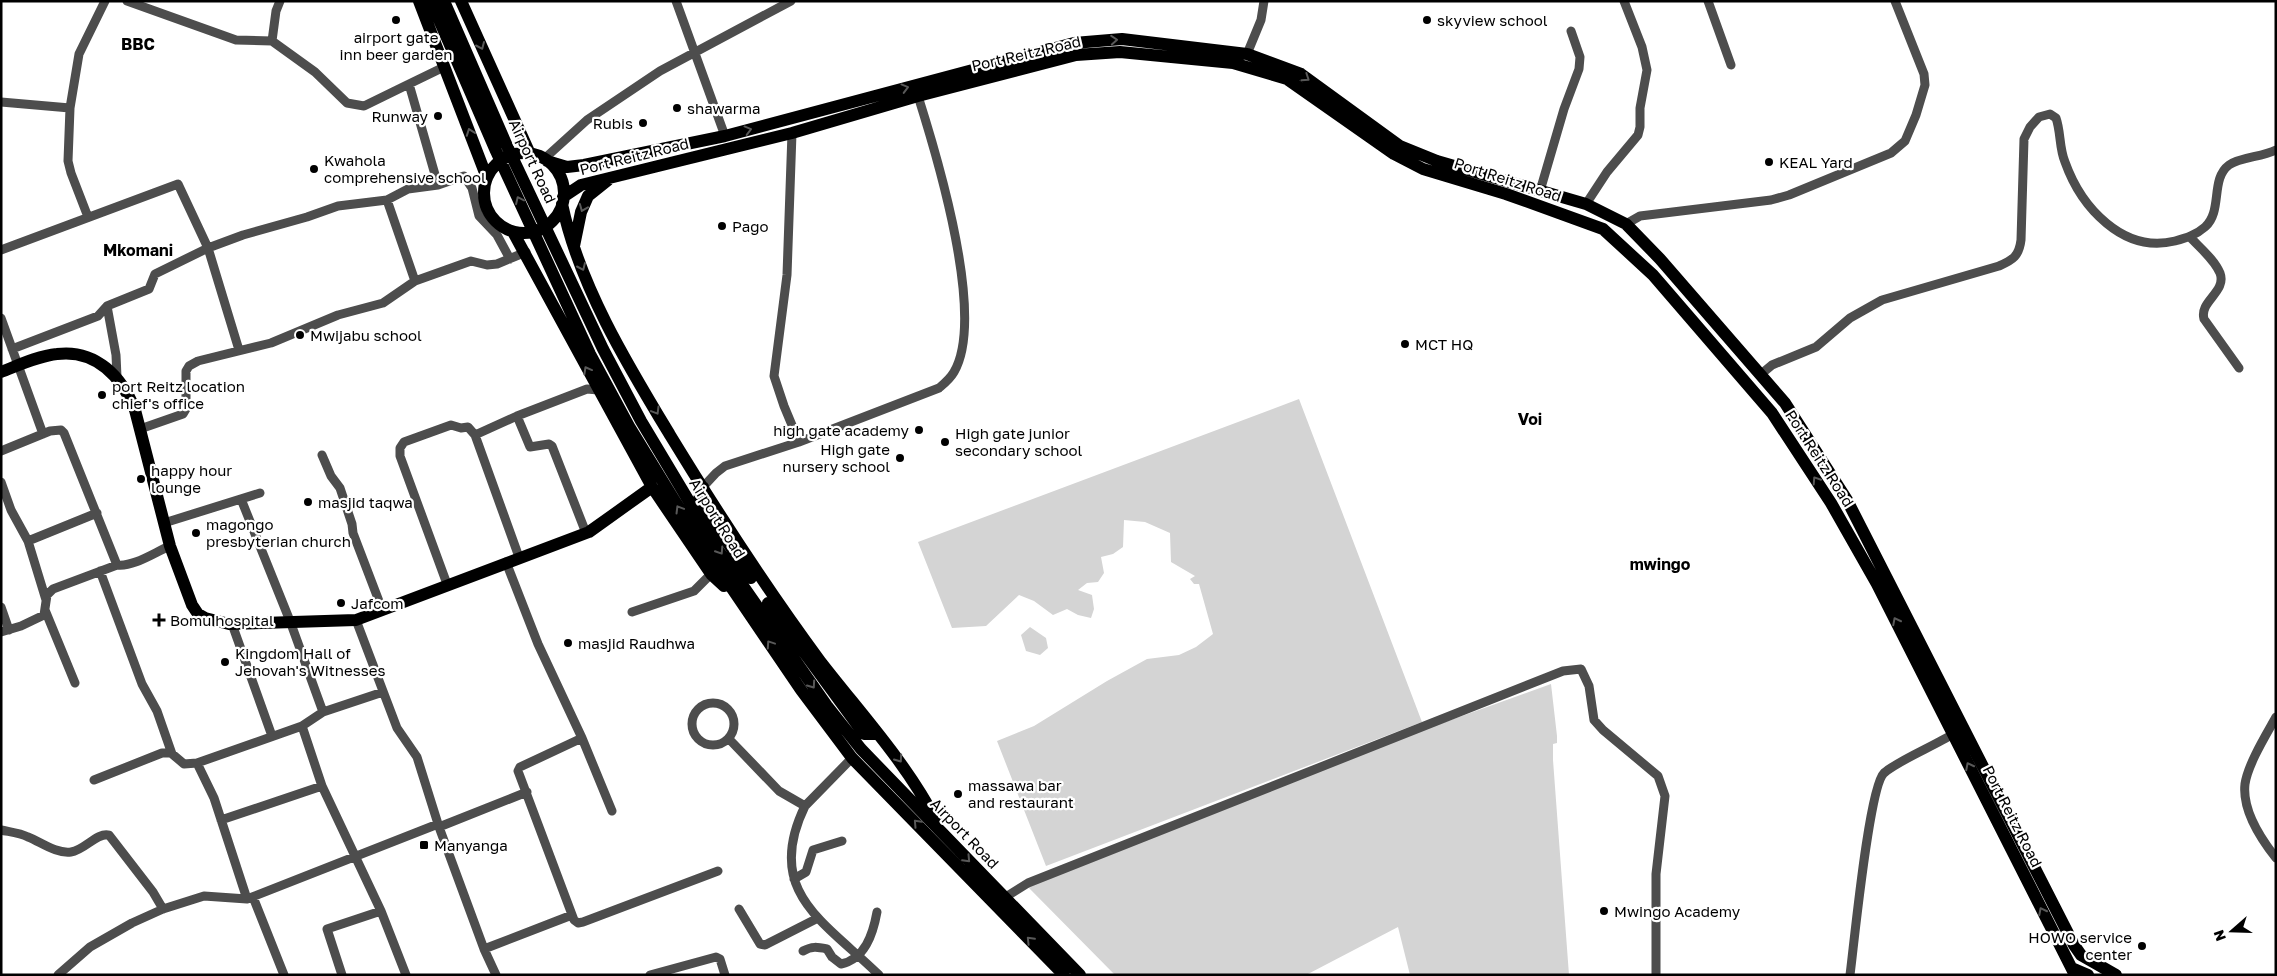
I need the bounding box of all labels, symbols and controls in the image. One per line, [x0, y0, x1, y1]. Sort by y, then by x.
place label: skyview school [1437, 11, 1548, 29]
marker: airport gate inn beer garden [390, 14, 402, 26]
marker: skyview school [1421, 14, 1433, 26]
place label: airport gate inn beer garden [340, 28, 453, 63]
street label: Port Reitz Road [970, 32, 1082, 74]
district label: BBC [121, 34, 155, 54]
one-way arrow [1110, 35, 1118, 46]
one-way arrow [475, 41, 486, 50]
one-way arrow [1300, 72, 1309, 81]
one-way arrow [901, 83, 909, 94]
place label: shawarma [687, 99, 760, 117]
marker: shawarma [671, 102, 683, 114]
place label: Runway [372, 107, 429, 125]
marker: Runway [432, 110, 444, 122]
place label: Rubis [593, 114, 633, 132]
street label: Airport Road [506, 116, 560, 206]
marker: Rubis [637, 117, 649, 129]
one-way arrow [744, 125, 752, 136]
one-way arrow [466, 129, 476, 137]
street label: Port Reitz Road [578, 134, 690, 178]
place label: Kwahola comprehensive school [324, 151, 486, 186]
street label: Port Reitz Road [1452, 153, 1564, 205]
place label: KEAL Yard [1779, 153, 1853, 171]
marker: KEAL Yard [1763, 156, 1775, 168]
marker: Kwahola comprehensive school [308, 163, 320, 175]
one-way arrow [515, 196, 525, 205]
one-way arrow [579, 203, 590, 212]
place label: Pago [732, 217, 768, 235]
marker: Pago [716, 220, 728, 232]
district label: Mkomani [103, 240, 173, 260]
one-way arrow [576, 262, 587, 271]
place label: Mwijabu school [310, 326, 422, 344]
marker: Mwijabu school [294, 329, 306, 341]
place label: MCT HQ [1415, 335, 1473, 353]
marker: MCT HQ [1399, 338, 1411, 350]
one-way arrow [584, 367, 594, 376]
place label: port Reitz location chief's office [112, 377, 245, 412]
marker: port Reitz location chief's office [96, 389, 108, 401]
one-way arrow [649, 406, 659, 415]
street label: Port Reitz Road [1782, 406, 1858, 510]
district label: Voi [1518, 409, 1542, 429]
place label: high gate academy [773, 421, 910, 439]
marker: high gate academy [913, 424, 925, 436]
place label: High gate junior secondary school [955, 424, 1083, 459]
marker: High gate junior secondary school [939, 436, 951, 448]
place label: High gate nursery school [783, 440, 890, 475]
marker: High gate nursery school [894, 452, 906, 464]
place label: happy hour lounge [151, 461, 232, 496]
marker: happy hour lounge [135, 473, 147, 485]
street label: Airport Road [686, 475, 750, 561]
one-way arrow [1813, 476, 1822, 485]
place label: masjid taqwa [318, 493, 413, 511]
marker: masjid taqwa [302, 496, 314, 508]
one-way arrow [676, 505, 686, 514]
place label: magongo presbyterian church [206, 515, 351, 550]
marker: magongo presbyterian church [190, 527, 202, 539]
one-way arrow [714, 546, 723, 555]
district label: mwingo [1630, 554, 1691, 574]
place label: Jafcom [351, 594, 404, 612]
marker: Jafcom [335, 597, 347, 609]
place label: Bomu hospital [170, 611, 274, 629]
marker: Bomu hospital [152, 613, 166, 627]
one-way arrow [1892, 617, 1902, 626]
place label: masjid Raudhwa [578, 634, 695, 652]
marker: masjid Raudhwa [562, 637, 574, 649]
one-way arrow [766, 640, 776, 649]
place label: Kingdom Hall of Jehovah's Witnesses [235, 644, 385, 679]
marker: Kingdom Hall of Jehovah's Witnesses [219, 656, 231, 668]
one-way arrow [806, 679, 815, 689]
one-way arrow [893, 753, 902, 763]
one-way arrow [1965, 762, 1975, 771]
street label: Port Reitz Road [1980, 762, 2046, 870]
place label: massawa bar and restaurant [968, 776, 1074, 811]
marker: massawa bar and restaurant [952, 788, 964, 800]
street label: Airport Road [927, 794, 1003, 872]
one-way arrow [914, 820, 923, 829]
place label: Manyanga [434, 836, 508, 854]
marker: Manyanga [418, 839, 430, 851]
one-way arrow [961, 853, 970, 862]
place label: Mwingo Academy [1614, 902, 1741, 920]
marker: Mwingo Academy [1598, 905, 1610, 917]
north arrow [2207, 906, 2257, 956]
one-way arrow [2038, 907, 2048, 916]
place label: HOWO service center [2028, 928, 2132, 963]
text: N [2210, 928, 2229, 944]
one-way arrow [1027, 937, 1036, 946]
marker: HOWO service center [2136, 940, 2148, 952]

